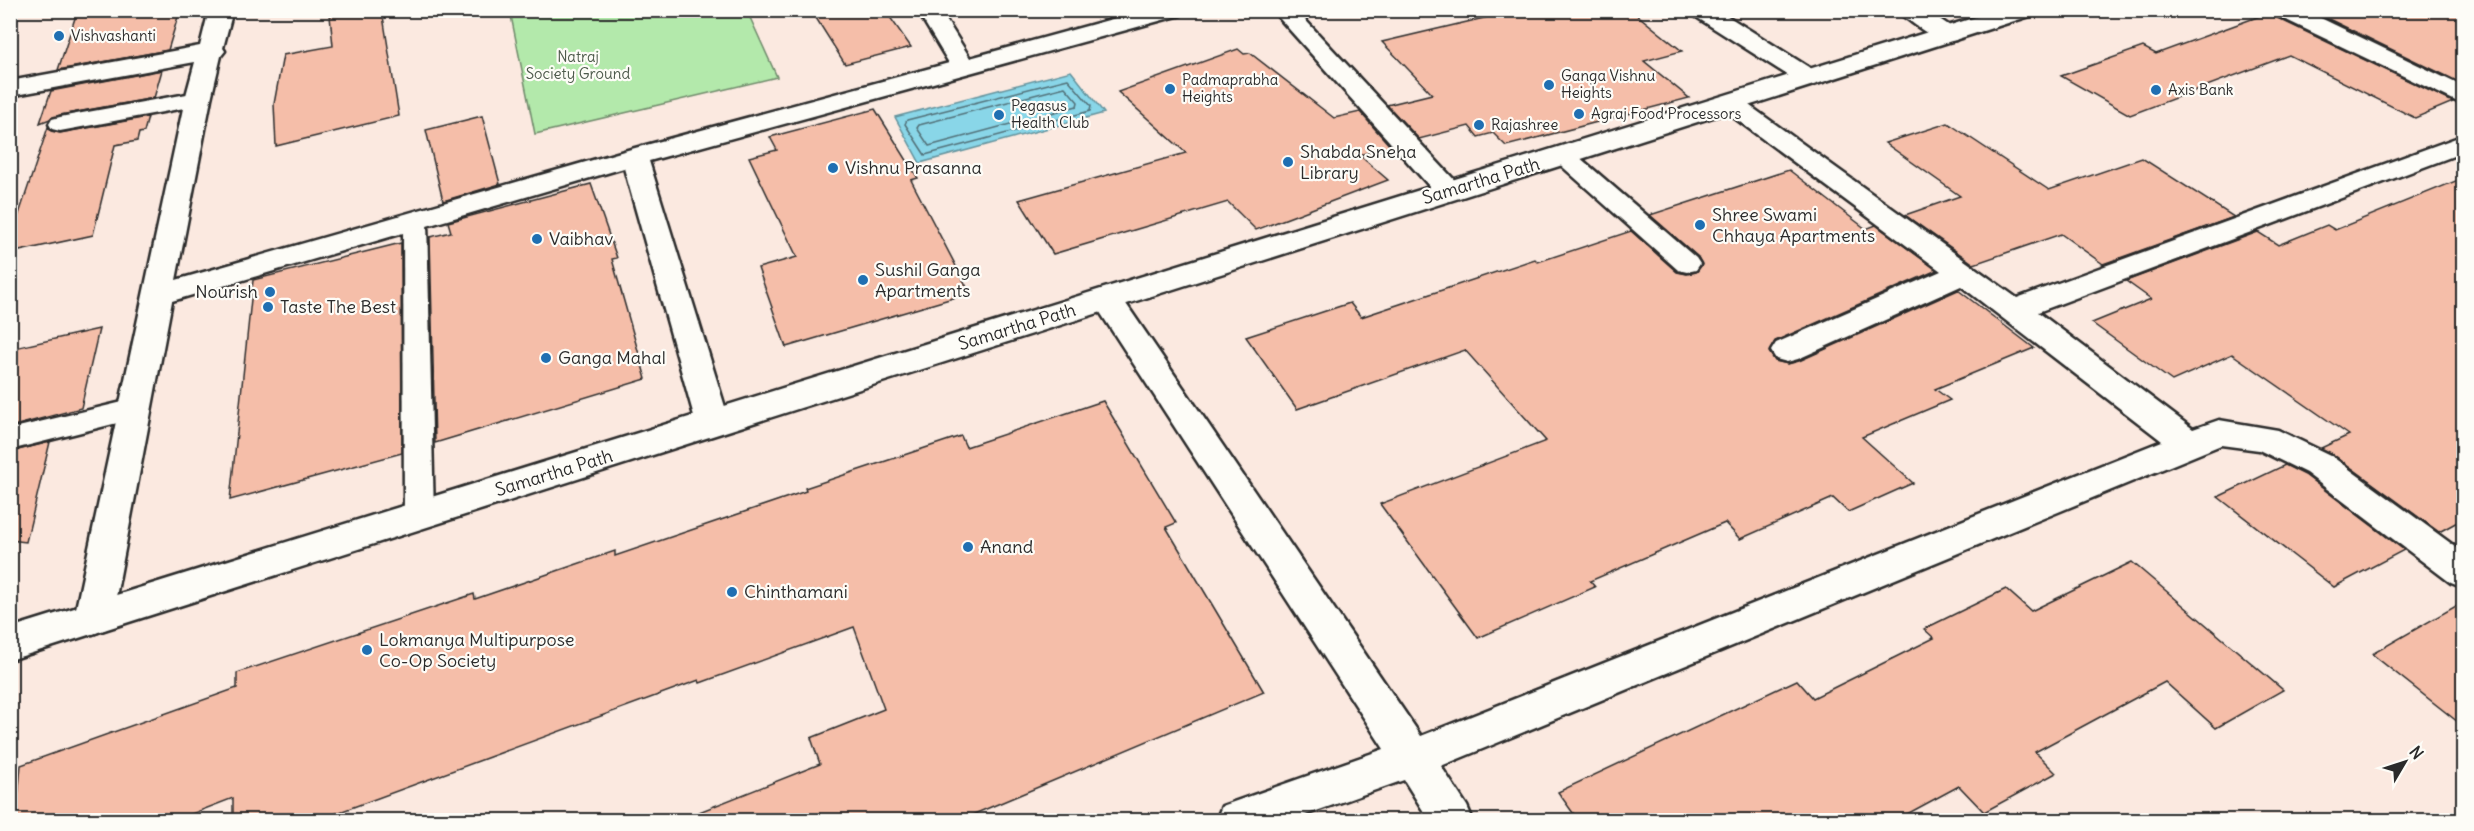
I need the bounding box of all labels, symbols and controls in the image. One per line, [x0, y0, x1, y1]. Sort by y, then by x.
place label: Vishvashanti [71, 26, 156, 45]
marker: Vishvashanti [52, 29, 66, 43]
park label: Natraj Society Ground [526, 47, 630, 83]
place label: Ganga Vishnu Heights [1561, 66, 1655, 102]
place label: Padmaprabha Heights [1182, 70, 1279, 106]
marker: Ganga Vishnu Heights [1542, 78, 1556, 92]
place label: Axis Bank [2168, 80, 2234, 99]
marker: Padmaprabha Heights [1163, 82, 1177, 96]
marker: Axis Bank [2149, 83, 2163, 97]
place label: Pegasus Health Club [1011, 96, 1089, 132]
place label: Agraj Food Processors [1591, 104, 1742, 123]
marker: Agraj Food Processors [1572, 107, 1586, 121]
marker: Pegasus Health Club [992, 108, 1006, 122]
place label: Rajashree [1491, 115, 1558, 134]
marker: Rajashree [1472, 118, 1486, 132]
place label: Shabda Sneha Library [1300, 140, 1417, 184]
street label: Samartha Path [1419, 152, 1542, 209]
marker: Shabda Sneha Library [1281, 155, 1295, 169]
place label: Vishnu Prasanna [845, 156, 982, 179]
marker: Vishnu Prasanna [826, 161, 840, 175]
place label: Shree Swami Chhaya Apartments [1712, 203, 1875, 247]
marker: Shree Swami Chhaya Apartments [1693, 218, 1707, 232]
place label: Vaibhav [549, 227, 613, 250]
marker: Vaibhav [530, 232, 544, 246]
place label: Sushil Ganga Apartments [875, 258, 980, 302]
marker: Sushil Ganga Apartments [856, 273, 870, 287]
place label: Nourish [195, 280, 258, 303]
marker: Nourish [263, 285, 277, 299]
place label: Taste The Best [280, 295, 396, 318]
street label: Samartha Path [955, 298, 1078, 355]
marker: Taste The Best [261, 300, 275, 314]
place label: Ganga Mahal [558, 346, 666, 369]
marker: Ganga Mahal [539, 351, 553, 365]
street label: Samartha Path [492, 444, 615, 501]
place label: Anand [980, 535, 1034, 558]
marker: Anand [961, 540, 975, 554]
place label: Chinthamani [744, 580, 848, 603]
marker: Chinthamani [725, 585, 739, 599]
place label: Lokmanya Multipurpose Co-Op Society [379, 628, 575, 672]
marker: Lokmanya Multipurpose Co-Op Society [360, 643, 374, 657]
north arrow [2375, 732, 2435, 792]
text: N [2405, 742, 2428, 763]

